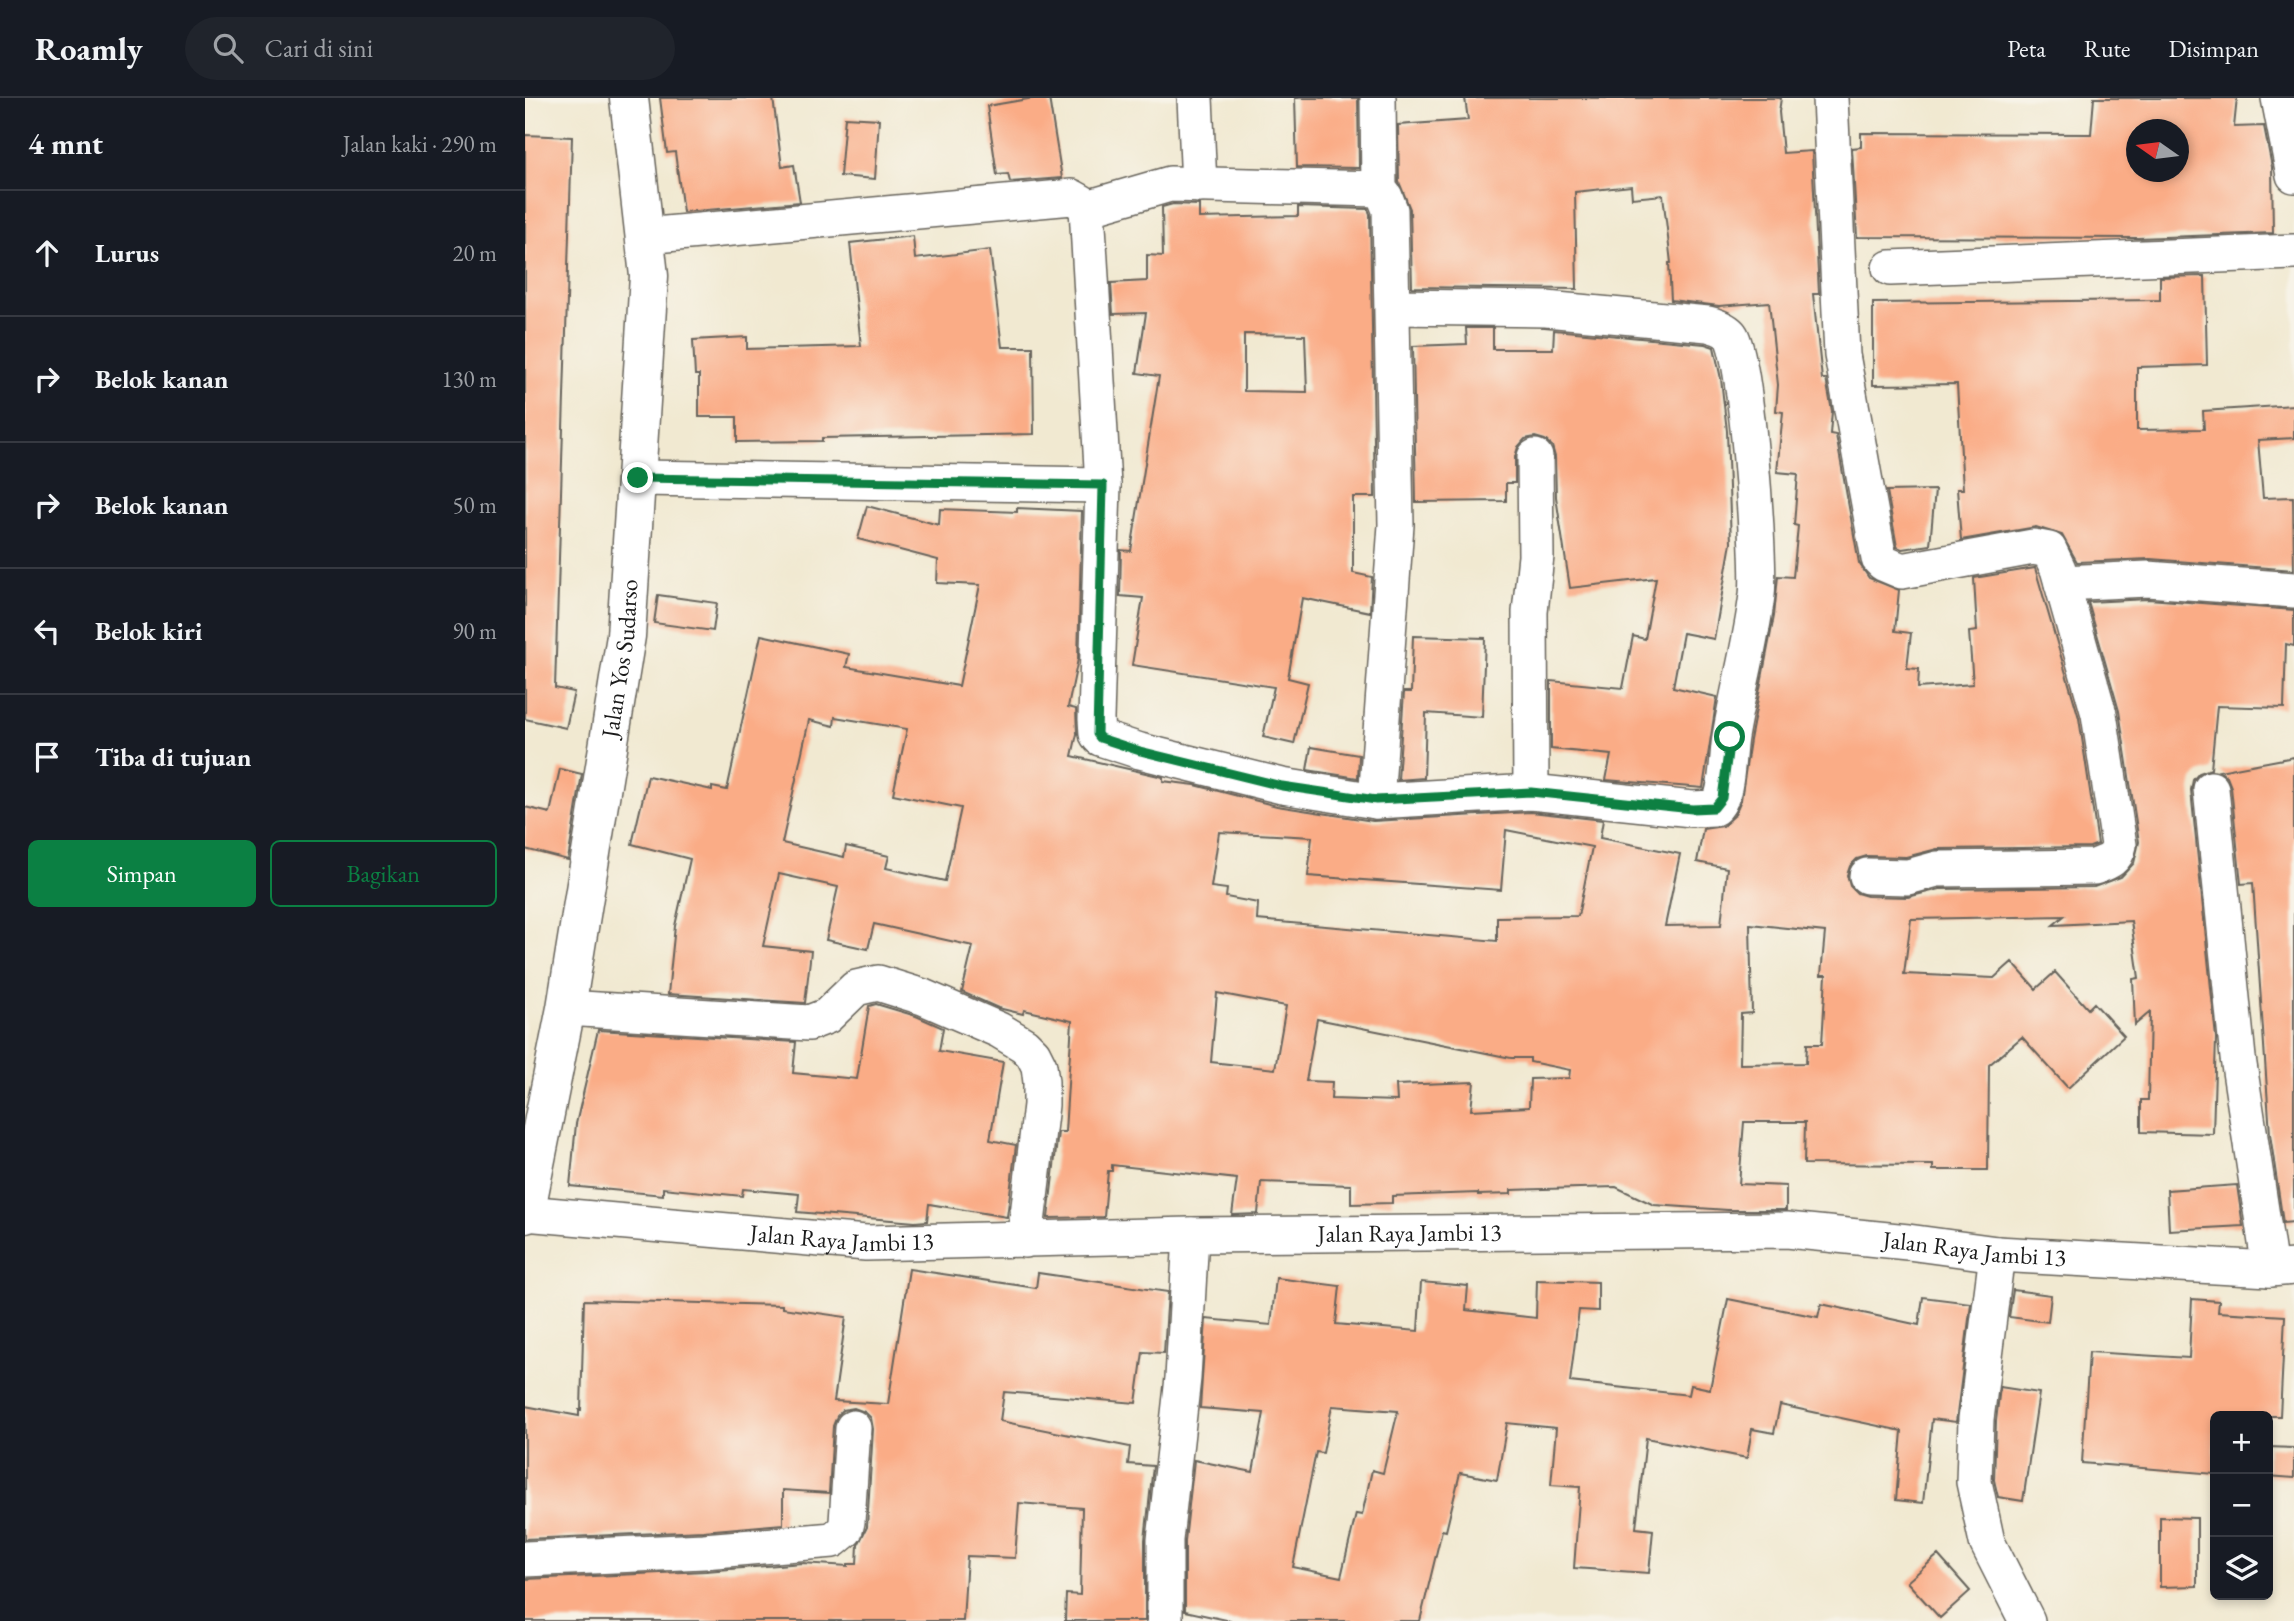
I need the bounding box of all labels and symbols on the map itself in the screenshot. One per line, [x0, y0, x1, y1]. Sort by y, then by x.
north arrow [2126, 119, 2189, 182]
route end [622, 462, 653, 493]
street label: Jalan Yos Sudarso [594, 578, 645, 742]
route start [1714, 721, 1745, 752]
street label: Jalan Raya Jambi 13 [1315, 1216, 1502, 1249]
street label: Jalan Raya Jambi 13 [747, 1217, 934, 1258]
street label: Jalan Raya Jambi 13 [1880, 1223, 2067, 1273]

